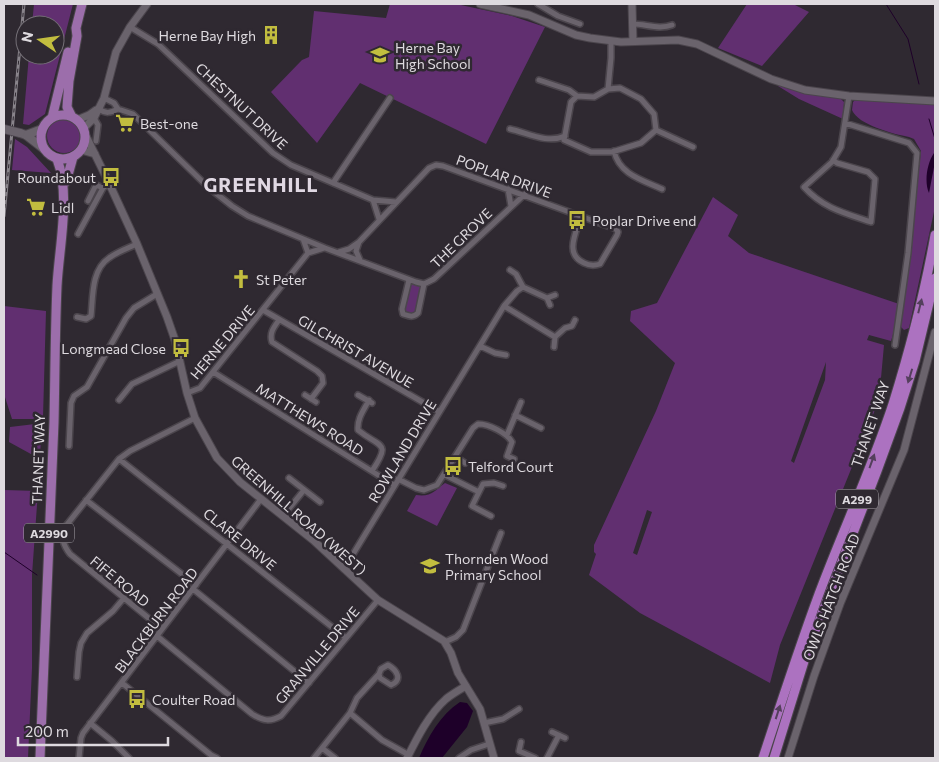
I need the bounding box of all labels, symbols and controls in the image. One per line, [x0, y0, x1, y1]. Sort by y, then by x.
north arrow [15, 15, 65, 65]
building icon: Herne Bay High [260, 24, 282, 46]
place label: Herne Bay High [159, 27, 256, 44]
text: N [17, 30, 36, 44]
place label: Herne Bay High School [395, 39, 471, 72]
school or university icon: Herne Bay High School [369, 44, 391, 66]
street label: CHESTNUT DRIVE [193, 59, 291, 153]
supermarket icon: Best-one [114, 112, 136, 134]
place label: Best-one [140, 115, 198, 132]
street label: POPLAR DRIVE [454, 151, 554, 201]
bus stop icon: Roundabout [100, 166, 122, 188]
place label: Roundabout [17, 169, 96, 186]
district label: GREENHILL [203, 173, 319, 196]
supermarket icon: Lidl [25, 196, 47, 218]
place label: Lidl [51, 199, 74, 216]
street label: THE GROVE [427, 204, 495, 272]
bus stop icon: Poplar Drive end [566, 209, 588, 231]
place label: Poplar Drive end [592, 212, 696, 229]
church icon: St Peter [230, 268, 252, 290]
place label: St Peter [256, 271, 307, 288]
one-way arrow [916, 299, 924, 314]
street label: HERNE DRIVE [186, 302, 258, 382]
street label: GILCHRIST AVENUE [295, 311, 417, 391]
bus stop icon: Longmead Close [170, 337, 192, 359]
place label: Longmead Close [61, 340, 166, 357]
one-way arrow [905, 369, 913, 384]
street label: THANET WAY [847, 378, 893, 470]
street label: MATTHEWS ROAD [253, 379, 367, 459]
street label: ROWLAND DRIVE [364, 396, 440, 506]
street label: THANET WAY [28, 413, 48, 505]
street label: GREENHILL ROAD (WEST) [228, 452, 370, 578]
one-way arrow [869, 454, 876, 469]
bus stop icon: Telford Court [442, 455, 464, 477]
place label: Telford Court [468, 458, 554, 475]
road number: A299 [836, 489, 878, 508]
street label: CLARE DRIVE [200, 504, 280, 574]
road number: A2990 [24, 524, 74, 542]
street label: OWLS HATCH ROAD [799, 531, 863, 663]
place label: Thornden Wood Primary School [445, 550, 548, 583]
street label: FIFE ROAD [87, 552, 153, 610]
school or university icon: Thornden Wood Primary School [419, 555, 441, 577]
street label: BLACKBURN ROAD [111, 564, 201, 676]
street label: GRANVILLE DRIVE [271, 603, 363, 707]
bus stop icon: Coulter Road [126, 688, 148, 710]
place label: Coulter Road [152, 691, 235, 708]
one-way arrow [775, 704, 783, 719]
scale bar [18, 714, 168, 746]
text: 200 m [25, 722, 69, 740]

